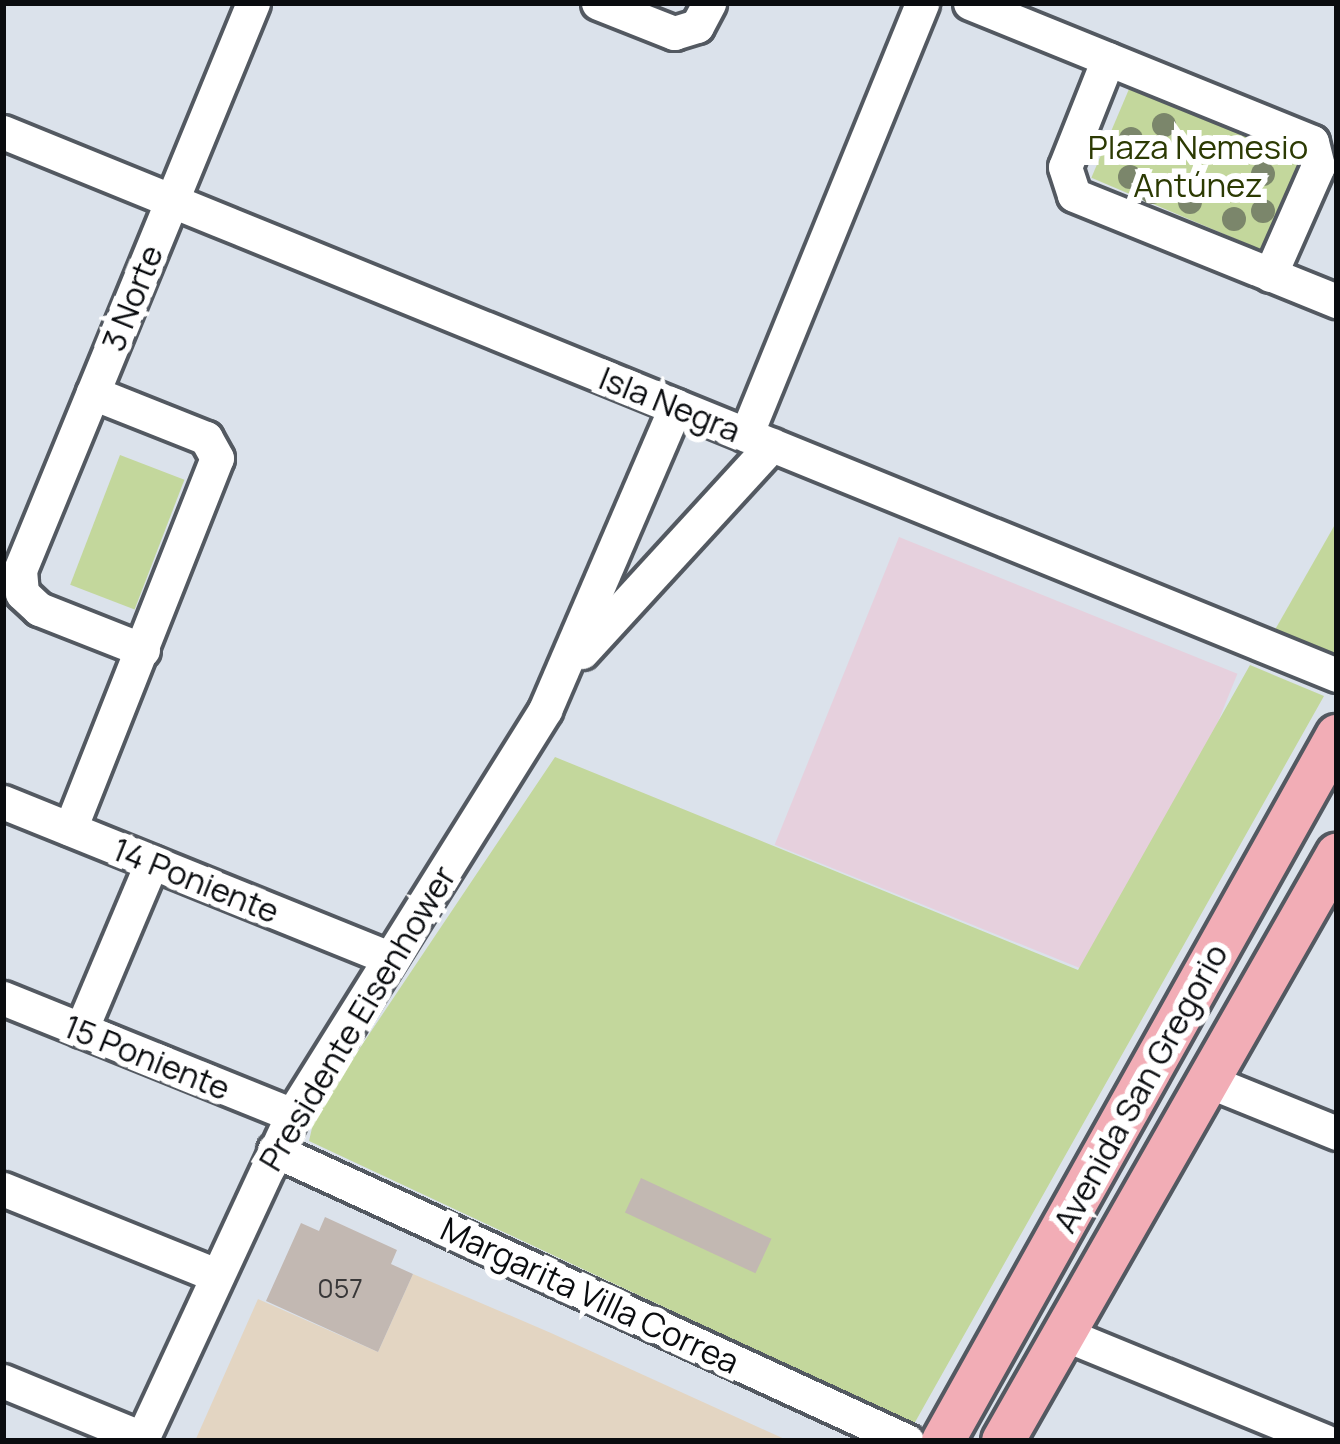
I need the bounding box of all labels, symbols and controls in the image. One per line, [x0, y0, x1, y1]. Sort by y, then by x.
park label: Plaza Nemesio Antúnez [1088, 127, 1308, 205]
street label: 3 Norte [93, 239, 171, 357]
street label: Isla Negra [594, 358, 746, 450]
street label: 14 Poniente [107, 829, 285, 931]
street label: Presidente Eisenhower [250, 858, 464, 1178]
street label: Avenida San Gregorio [1044, 937, 1236, 1239]
street label: 15 Poniente [58, 1006, 236, 1108]
street label: Margarita Villa Correa [435, 1209, 745, 1381]
house number: 057 [317, 1272, 363, 1304]

